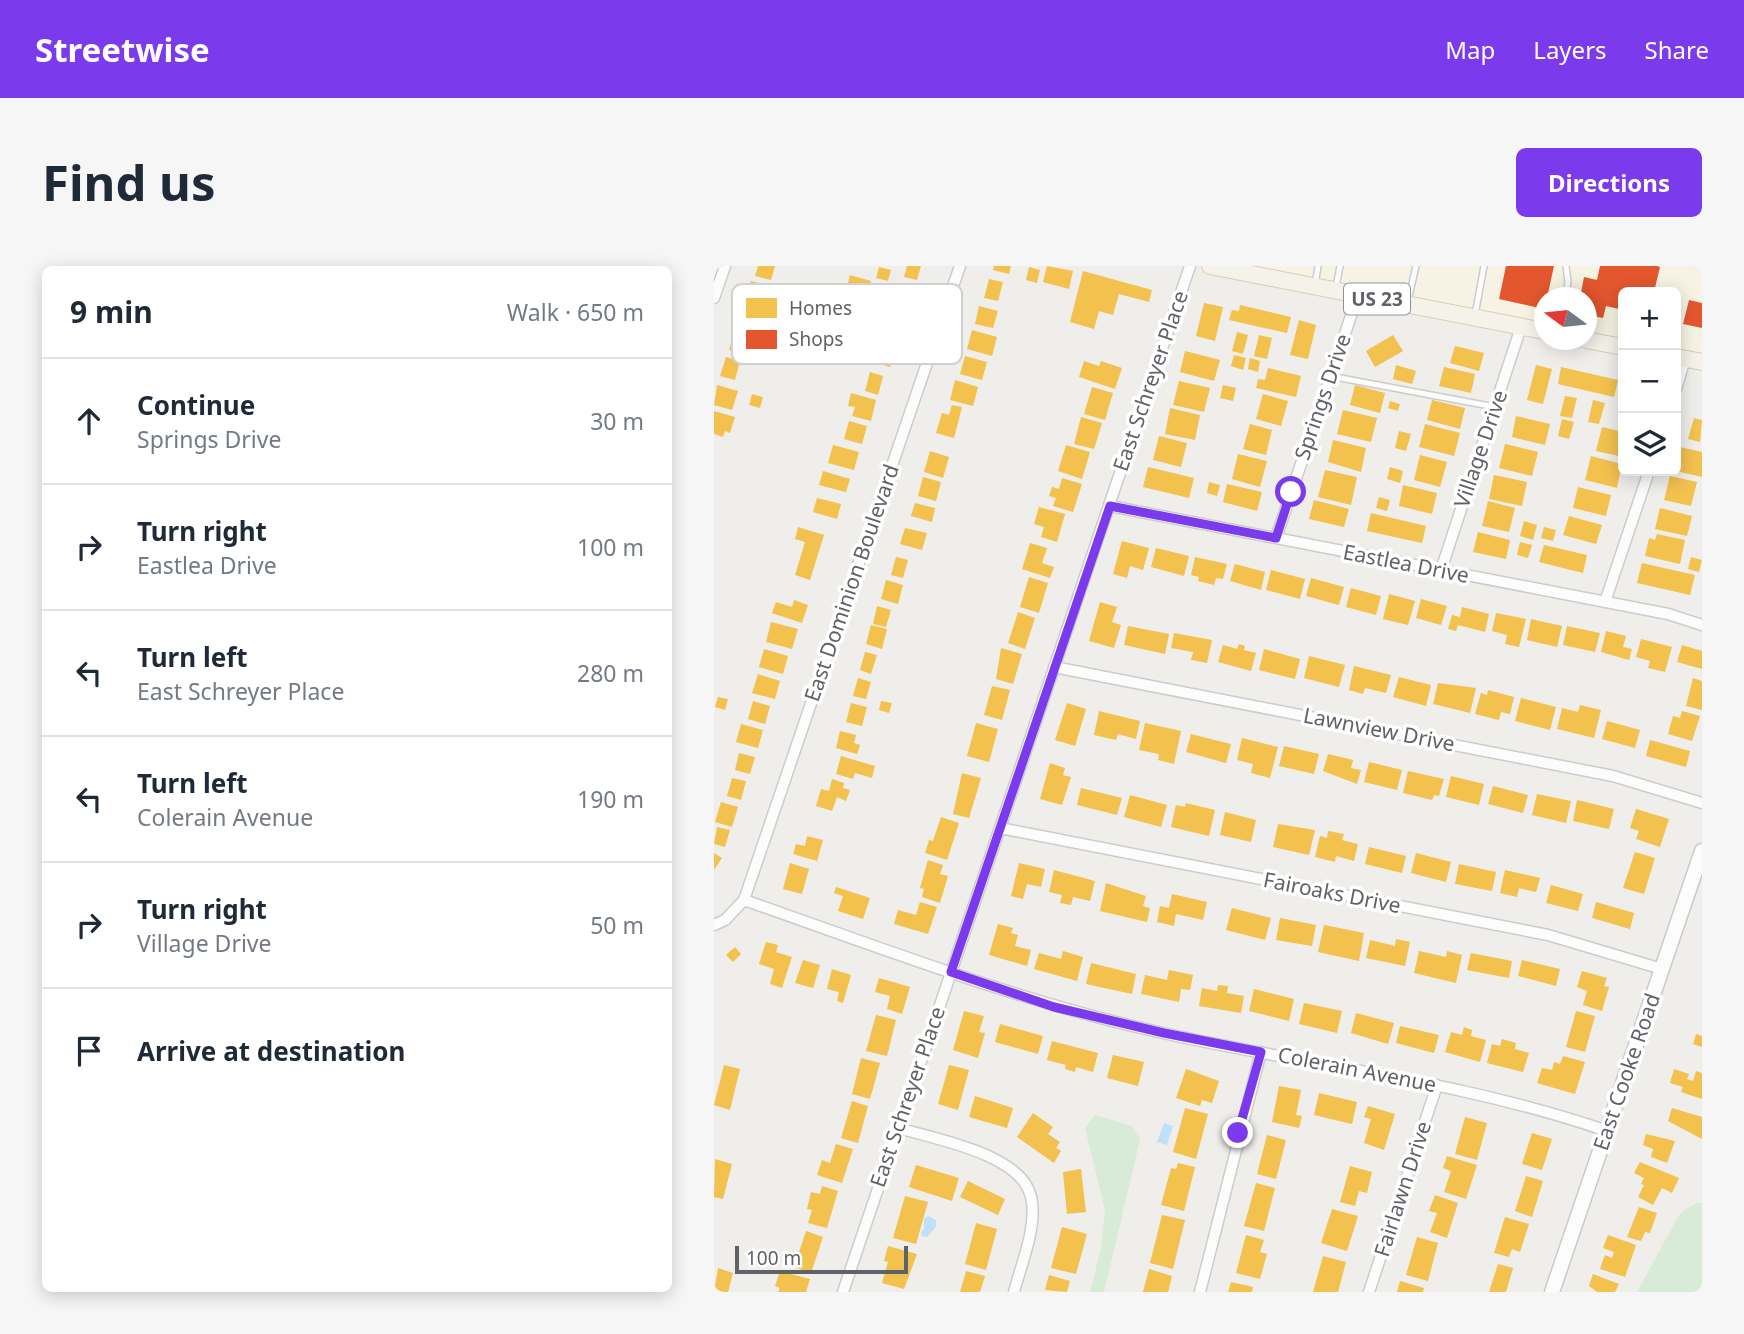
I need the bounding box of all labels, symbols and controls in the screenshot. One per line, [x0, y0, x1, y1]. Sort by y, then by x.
text: Streetwise [35, 27, 210, 72]
text: Map [1445, 33, 1495, 66]
text: Layers [1533, 33, 1607, 66]
text: Share [1645, 33, 1709, 66]
button: Directions [1516, 148, 1702, 217]
text: Find us [42, 149, 216, 215]
legend [732, 284, 962, 364]
road number: US 23 [1344, 284, 1410, 314]
street label: East Schreyer Place [1106, 287, 1194, 475]
north arrow [1534, 287, 1597, 350]
map controls [1618, 287, 1681, 476]
button: + [1618, 287, 1681, 350]
text: 9 min [70, 291, 153, 332]
text: Homes [789, 295, 852, 321]
text: Walk · 650 m [507, 296, 644, 328]
text: Shops [789, 326, 843, 352]
street label: Springs Drive [1287, 330, 1357, 464]
button: − [1618, 350, 1681, 413]
street label: Village Drive [1447, 386, 1513, 511]
text: Continue [137, 387, 255, 423]
icon: ahead [70, 402, 108, 440]
text: 30 m [590, 405, 644, 437]
button: layers [1618, 413, 1681, 476]
text: Springs Drive [137, 423, 281, 455]
street label: East Dominion Boulevard [797, 460, 905, 705]
route start [1275, 476, 1306, 507]
text: Turn right [137, 513, 267, 549]
icon: right [70, 528, 108, 566]
text: 100 m [577, 531, 644, 563]
street label: Eastlea Drive [1341, 537, 1471, 589]
text: Eastlea Drive [137, 549, 277, 581]
text: Turn left [137, 639, 248, 675]
icon: left [70, 654, 108, 692]
text: 280 m [577, 657, 644, 689]
text: East Schreyer Place [137, 675, 344, 707]
street label: Lawnview Drive [1301, 701, 1457, 757]
text: Turn left [137, 765, 248, 801]
icon: left [70, 780, 108, 818]
text: 190 m [577, 783, 644, 815]
text: Colerain Avenue [137, 801, 313, 833]
street label: Fairoaks Drive [1261, 865, 1403, 919]
text: Turn right [137, 891, 267, 927]
icon: right [70, 906, 108, 944]
text: 50 m [590, 909, 644, 941]
text: Village Drive [137, 927, 271, 959]
street label: East Cooke Road [1586, 989, 1666, 1154]
street label: East Schreyer Place [863, 1003, 951, 1191]
icon: arrive [70, 1032, 108, 1070]
text: Arrive at destination [137, 1033, 406, 1069]
street label: Colerain Avenue [1276, 1040, 1439, 1098]
route end [1222, 1117, 1253, 1148]
street label: Fairlawn Drive [1367, 1117, 1437, 1260]
scale bar [735, 1243, 908, 1275]
text: 100 m [746, 1245, 801, 1271]

